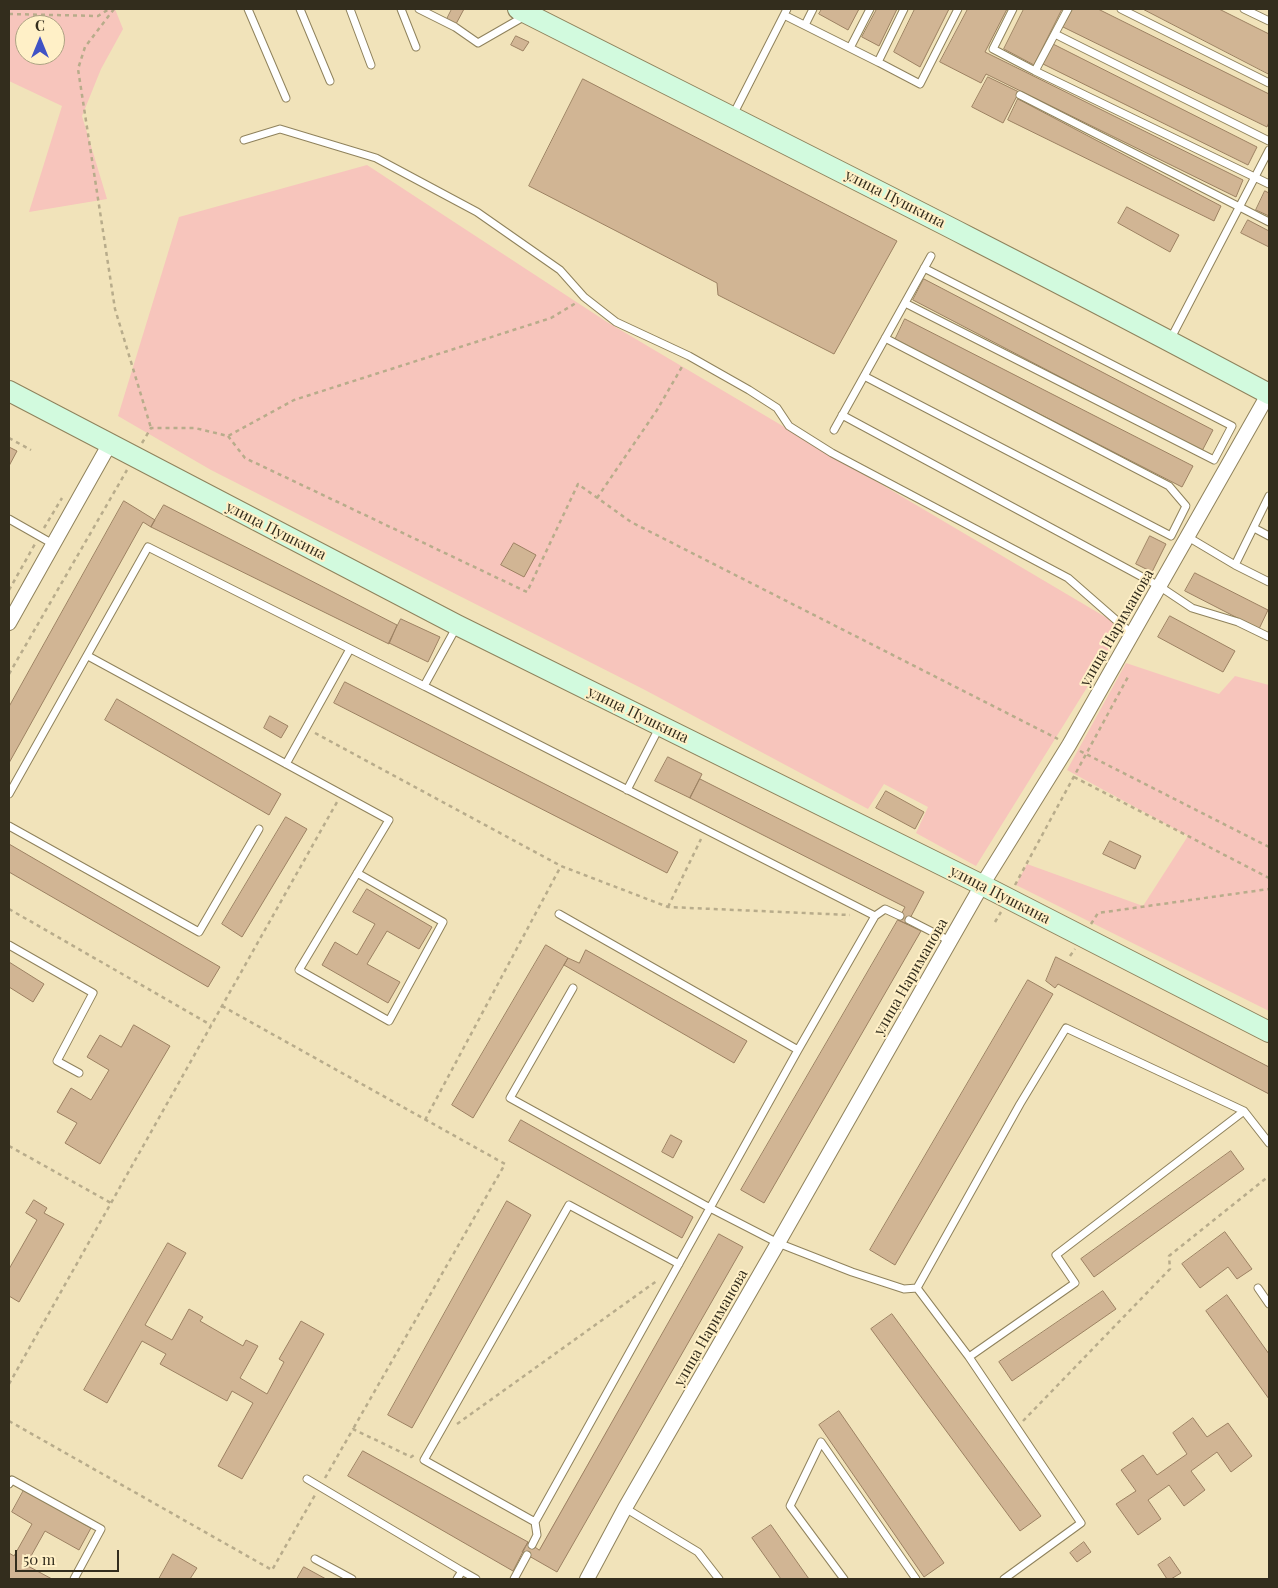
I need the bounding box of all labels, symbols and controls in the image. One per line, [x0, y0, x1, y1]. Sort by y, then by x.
north arrow [15, 15, 65, 65]
text: С [35, 16, 45, 35]
street label: улица Пушкина [842, 166, 948, 232]
street label: улица Пушкина [223, 498, 329, 564]
street label: улица Нариманова [1076, 566, 1158, 690]
street label: улица Пушкина [585, 683, 691, 747]
street label: улица Пушкина [947, 862, 1053, 928]
street label: улица Нариманова [870, 915, 952, 1039]
street label: улица Нариманова [670, 1266, 752, 1390]
scale bar [18, 1540, 121, 1572]
text: 50 m [23, 1549, 55, 1569]

